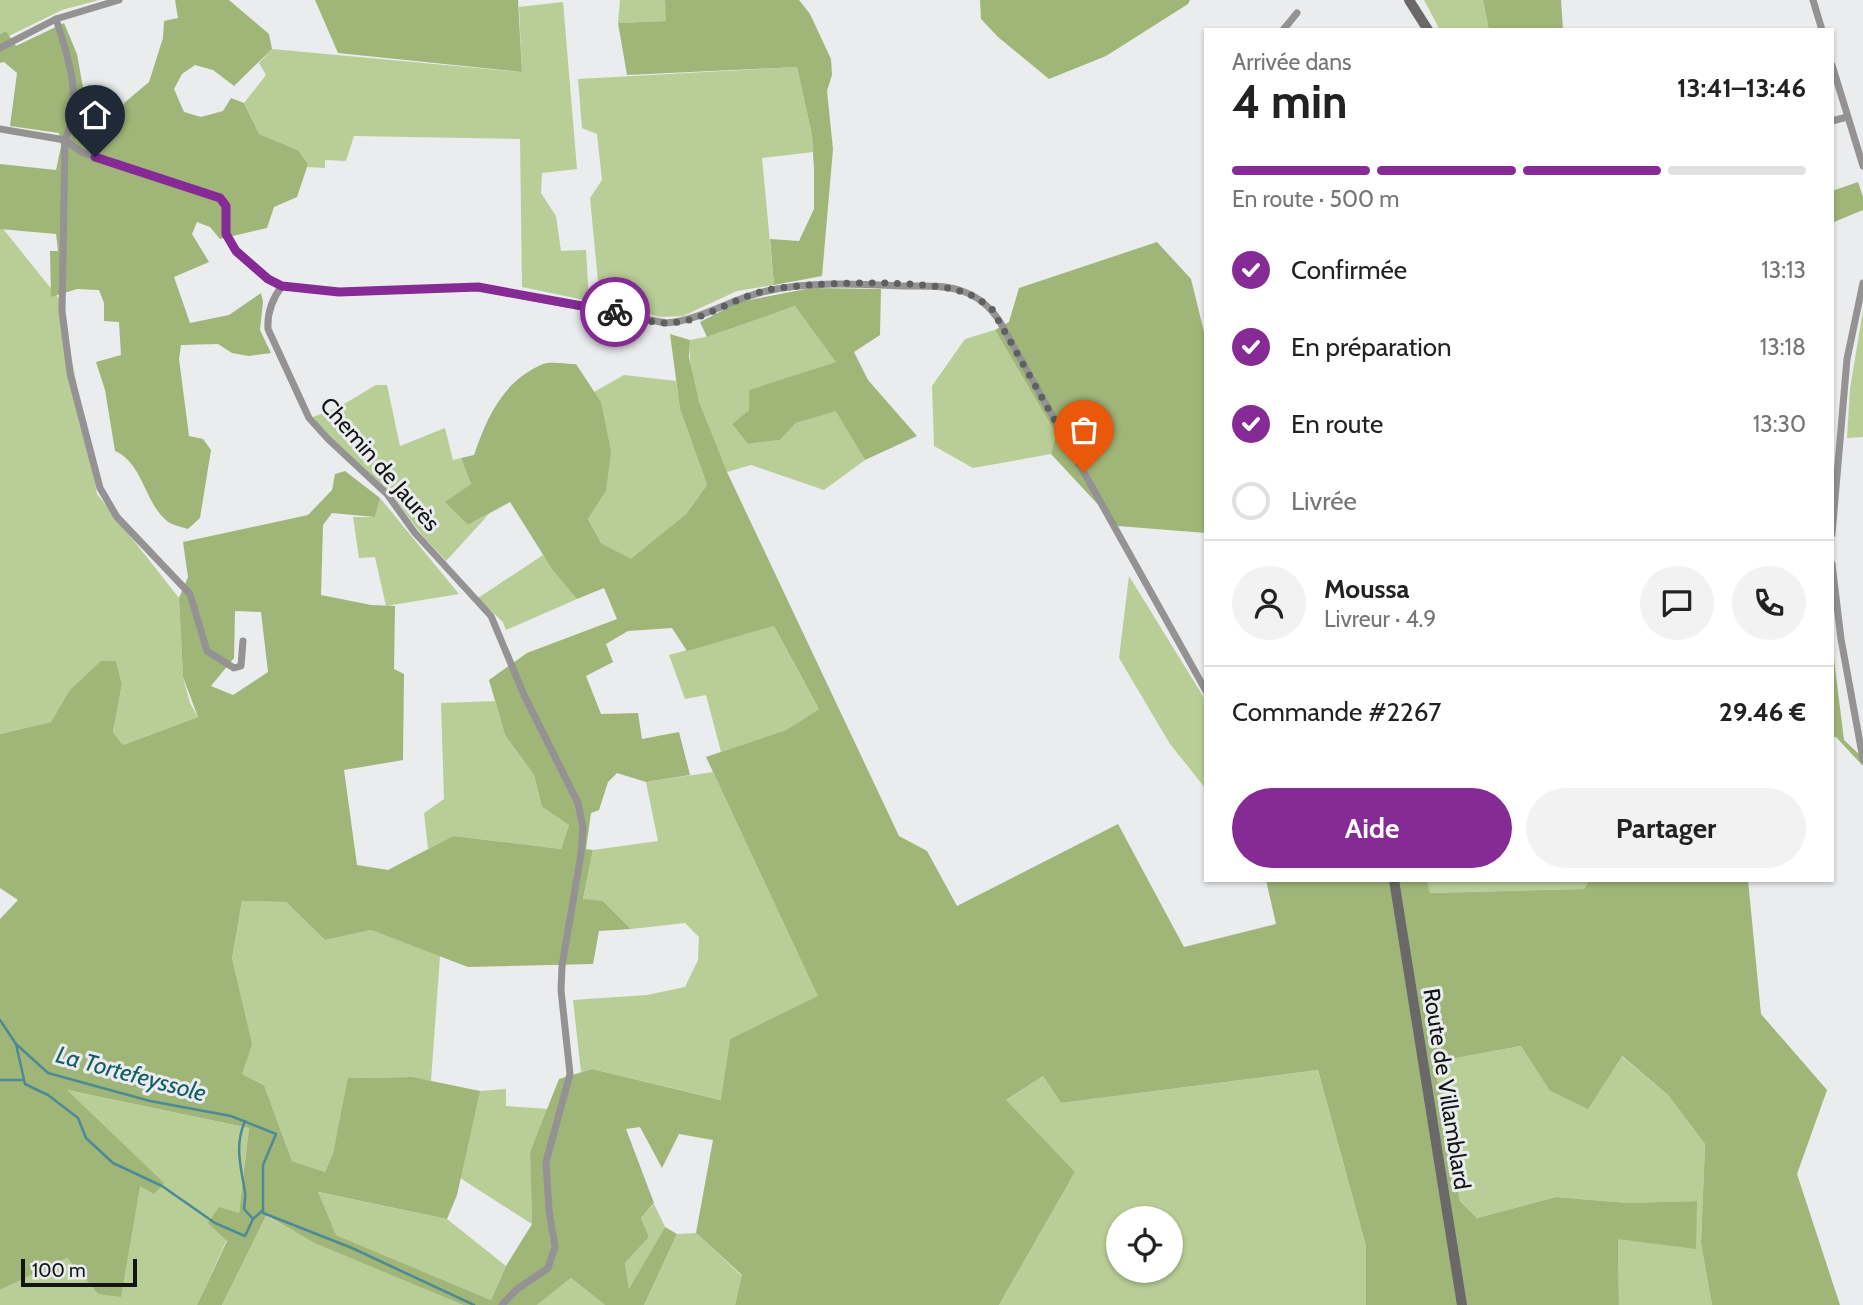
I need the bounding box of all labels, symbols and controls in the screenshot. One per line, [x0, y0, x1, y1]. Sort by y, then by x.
text: Arrivée dans [1232, 48, 1352, 76]
text: 13:41–13:46 [1677, 72, 1806, 104]
text: 4 min [1232, 74, 1347, 130]
pin [65, 85, 125, 157]
icon: home [76, 96, 114, 134]
text: En route · 500 m [1232, 185, 1399, 213]
icon: check [1232, 251, 1270, 289]
text: Confirmée [1291, 254, 1407, 286]
text: 13:13 [1761, 256, 1806, 284]
courier [580, 277, 650, 347]
icon: bike [596, 293, 634, 331]
icon: check [1232, 328, 1270, 366]
text: En préparation [1291, 331, 1452, 363]
text: 13:18 [1760, 333, 1806, 361]
street label: Chemin de Jaurès [314, 391, 446, 537]
pin [1054, 400, 1114, 472]
icon: check [1232, 405, 1270, 443]
text: En route [1291, 408, 1383, 440]
text: 13:30 [1753, 410, 1806, 438]
icon: bag [1065, 411, 1103, 449]
text: Livrée [1291, 485, 1357, 517]
button: person [1232, 566, 1306, 640]
button: chat [1640, 566, 1714, 640]
button: phone [1732, 566, 1806, 640]
text: Moussa [1324, 573, 1409, 605]
text: Livreur · 4.9 [1324, 605, 1436, 633]
text: Commande #2267 [1232, 696, 1441, 728]
text: 29.46 € [1719, 696, 1806, 728]
button: Aide [1232, 788, 1512, 868]
button: Partager [1526, 788, 1806, 868]
street label: Route de Villamblard [1417, 986, 1477, 1192]
water label: La Tortefeyssole [53, 1040, 209, 1107]
map controls [1106, 1206, 1183, 1283]
button: locate [1106, 1206, 1183, 1283]
scale bar [21, 1256, 136, 1288]
text: 100 m [32, 1259, 86, 1282]

